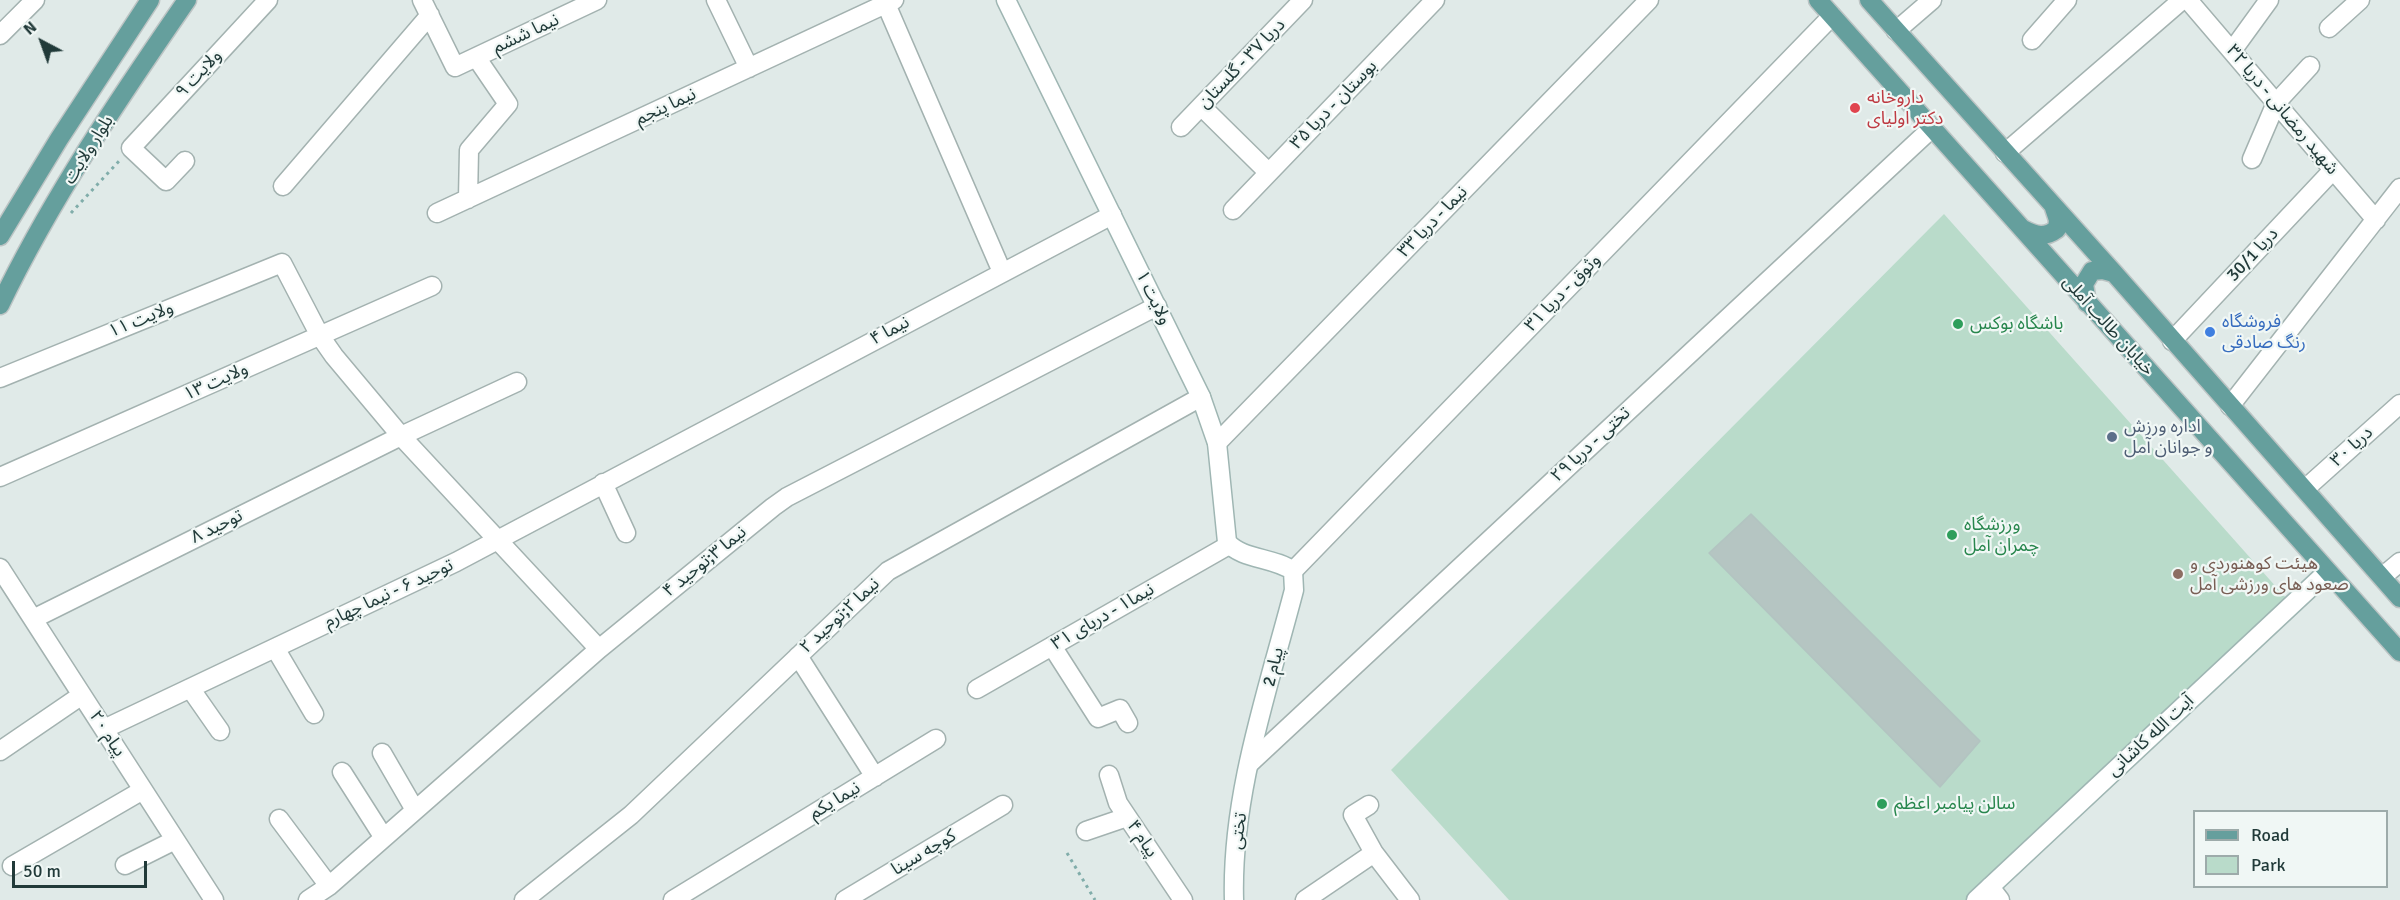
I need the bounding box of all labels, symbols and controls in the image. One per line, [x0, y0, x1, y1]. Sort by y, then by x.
street label: نیما ششم [489, 9, 563, 59]
north arrow [12, 12, 72, 72]
street label: دریا ۳۷ - گلستان [1194, 15, 1290, 113]
text: N [19, 17, 41, 40]
street label: شهید رمضانی - دریا ۳۲ [2221, 41, 2343, 179]
street label: ولایت ۹ [171, 45, 227, 103]
street label: بوستان - دریا ۳۵ [1286, 56, 1382, 154]
street label: نیما پنجم [632, 84, 700, 130]
place label: داروخانه دکتر اولیای [1867, 87, 1943, 130]
marker: داروخانه دکتر اولیای [1848, 101, 1862, 115]
street label: بلوار ولایت [59, 112, 119, 188]
street label: نیما - دریا ۳۳ [1394, 182, 1472, 262]
street label: دریا 30/1 [2223, 224, 2283, 286]
street label: وثوق - دریا ۳۱ [1521, 250, 1605, 336]
street label: ولایت ۱ [1131, 267, 1175, 329]
street label: خیابان طالب آملی [2057, 272, 2159, 380]
street label: ولایت ۱۱ [105, 297, 177, 343]
place label: فروشگاه رنگ صادقی [2222, 311, 2306, 354]
street label: نیما ۴ [867, 312, 913, 350]
place label: باشگاه‌ بوکس [1970, 313, 2063, 335]
marker: باشگاه‌ بوکس [1951, 317, 1965, 331]
marker: فروشگاه رنگ صادقی [2203, 325, 2217, 339]
street label: ولایت ۱۳ [180, 358, 252, 406]
street label: تختی - دریا ۲۹ [1547, 403, 1635, 487]
place label: اداره ورزش و جوانان آمل [2124, 416, 2213, 458]
street label: دریا ۳۰ [2326, 422, 2378, 472]
marker: اداره ورزش و جوانان آمل [2105, 430, 2119, 444]
street label: توحید ۸ [188, 505, 246, 549]
place label: ورزشگاه چمران آمل [1964, 514, 2039, 556]
street label: نیما ۳;توحید ۴ [659, 522, 751, 602]
marker: ورزشگاه چمران آمل [1945, 528, 1959, 542]
place label: هیئت کوهنوردی و صعود های ورزشی آمل [2190, 553, 2349, 596]
street label: توحید ۶ - نیما چهارم [321, 555, 457, 633]
marker: هیئت کوهنوردی و صعود های ورزشی آمل [2171, 567, 2185, 581]
street label: نیما ۲;توحید ۲ [796, 574, 884, 658]
street label: نیما۱ - دریای ۳۱ [1048, 579, 1158, 655]
street label: پیام 2 [1259, 645, 1289, 689]
street label: آیت الله کاشانی [2103, 690, 2199, 782]
street label: پیام ۲۰ [84, 707, 130, 761]
street label: نیما یکم [806, 777, 864, 825]
place label: سالن پیامبر اعظم [1894, 793, 2015, 815]
marker: سالن پیامبر اعظم [1875, 797, 1889, 811]
legend [2193, 810, 2388, 888]
street label: تختی [1226, 811, 1252, 851]
street label: پیام ۴ [1122, 816, 1162, 862]
text: Road [2251, 824, 2290, 846]
street label: کوچه سینا [888, 825, 960, 881]
scale bar [15, 849, 150, 887]
text: Park [2251, 854, 2286, 876]
text: 50 m [23, 860, 61, 882]

